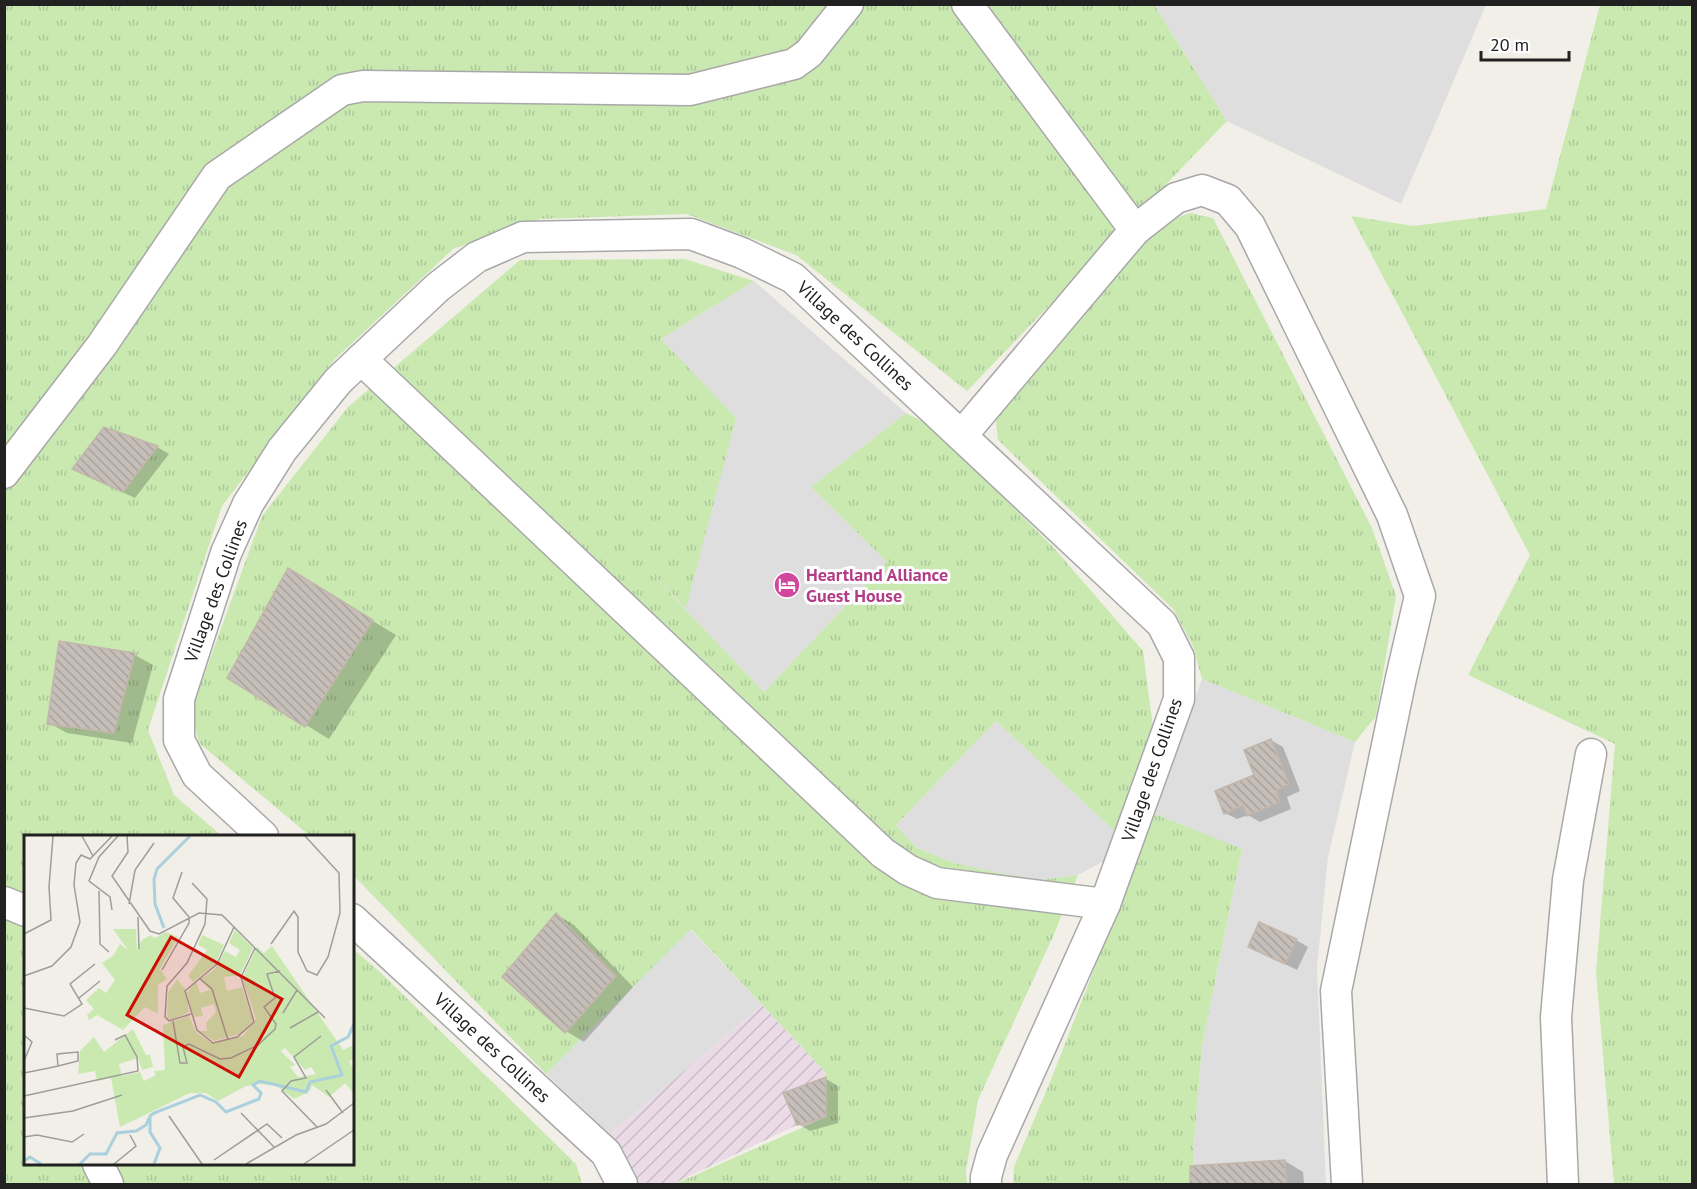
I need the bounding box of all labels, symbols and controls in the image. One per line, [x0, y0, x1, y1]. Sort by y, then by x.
scale bar [1481, 24, 1570, 62]
text: 20 m [1490, 33, 1529, 56]
street label: Village des Collines [792, 275, 918, 395]
street label: Village des Collines [179, 516, 252, 666]
place label: Heartland Alliance Guest House [806, 563, 948, 607]
hotel icon: Heartland Alliance Guest House [772, 570, 802, 600]
street label: Village des Collines [1116, 695, 1187, 846]
inset map [24, 835, 354, 1165]
street label: Village des Collines [429, 987, 555, 1107]

